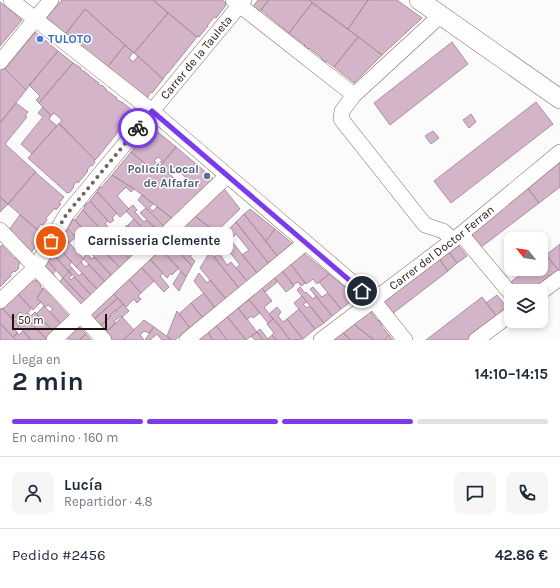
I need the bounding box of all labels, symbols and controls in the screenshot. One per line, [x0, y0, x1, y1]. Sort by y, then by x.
street label: Carrer de la Tauleta [158, 13, 235, 102]
place label: TULOTO [48, 32, 91, 46]
marker: TULOTO [35, 34, 45, 44]
courier [118, 108, 158, 148]
icon: bike [127, 117, 149, 139]
place label: Policía Local de Alfafar [128, 162, 199, 190]
marker: Policía Local de Alfafar [202, 171, 212, 181]
street label: Carrer del Doctor Ferran [386, 202, 497, 293]
pin [34, 224, 68, 258]
callout: Carnisseria Clemente [75, 227, 233, 255]
icon: bag [40, 230, 62, 252]
north arrow [504, 232, 548, 276]
map controls [504, 232, 548, 328]
text: Carnisseria Clemente [88, 233, 220, 248]
pin [345, 274, 379, 308]
icon: home [351, 280, 373, 302]
button: layers [504, 284, 548, 328]
scale bar [12, 312, 107, 331]
text: 50 m [18, 314, 44, 327]
text: Llega en [12, 352, 61, 367]
text: 14:10–14:15 [475, 365, 548, 383]
text: 2 min [12, 366, 84, 397]
text: En camino · 160 m [12, 430, 118, 445]
button: person [12, 472, 54, 514]
button: chat [454, 472, 496, 514]
button: phone [506, 472, 548, 514]
text: Lucía [64, 476, 102, 494]
text: Repartidor · 4.8 [64, 494, 152, 509]
text: Pedido #2456 [12, 546, 106, 564]
text: 42.86 € [495, 546, 548, 564]

